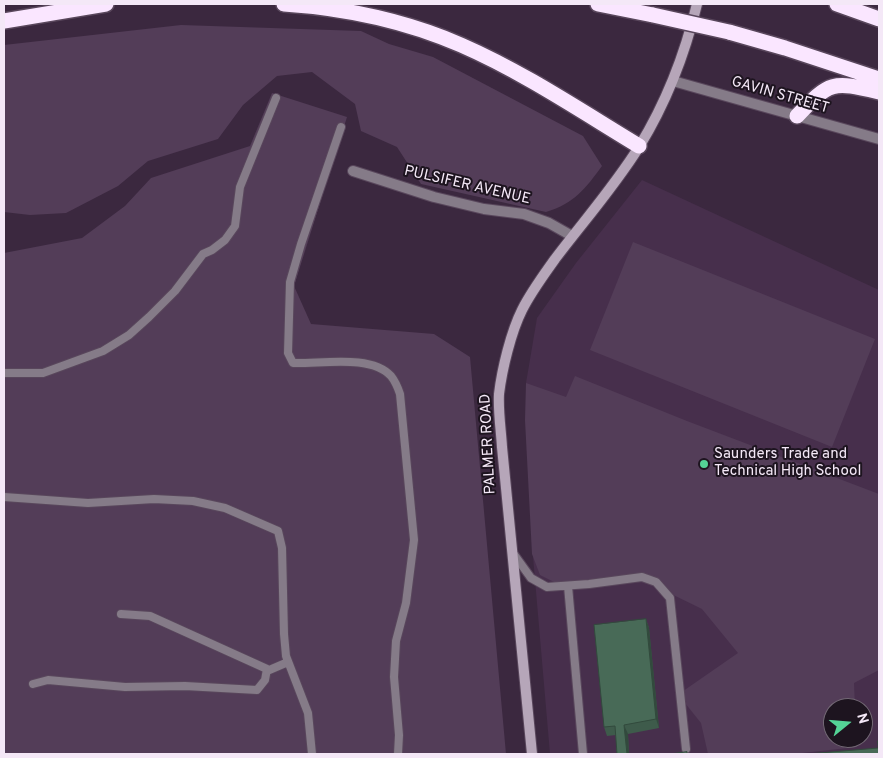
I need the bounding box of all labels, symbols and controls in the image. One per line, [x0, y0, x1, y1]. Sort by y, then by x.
street label: GAVIN STREET [729, 73, 831, 119]
street label: PULSIFER AVENUE [402, 163, 532, 209]
street label: PALMER ROAD [477, 393, 501, 495]
place label: Saunders Trade and Technical High School [714, 446, 861, 481]
marker: Saunders Trade and Technical High School [698, 458, 710, 470]
north arrow [823, 698, 873, 748]
text: N [852, 711, 871, 726]

